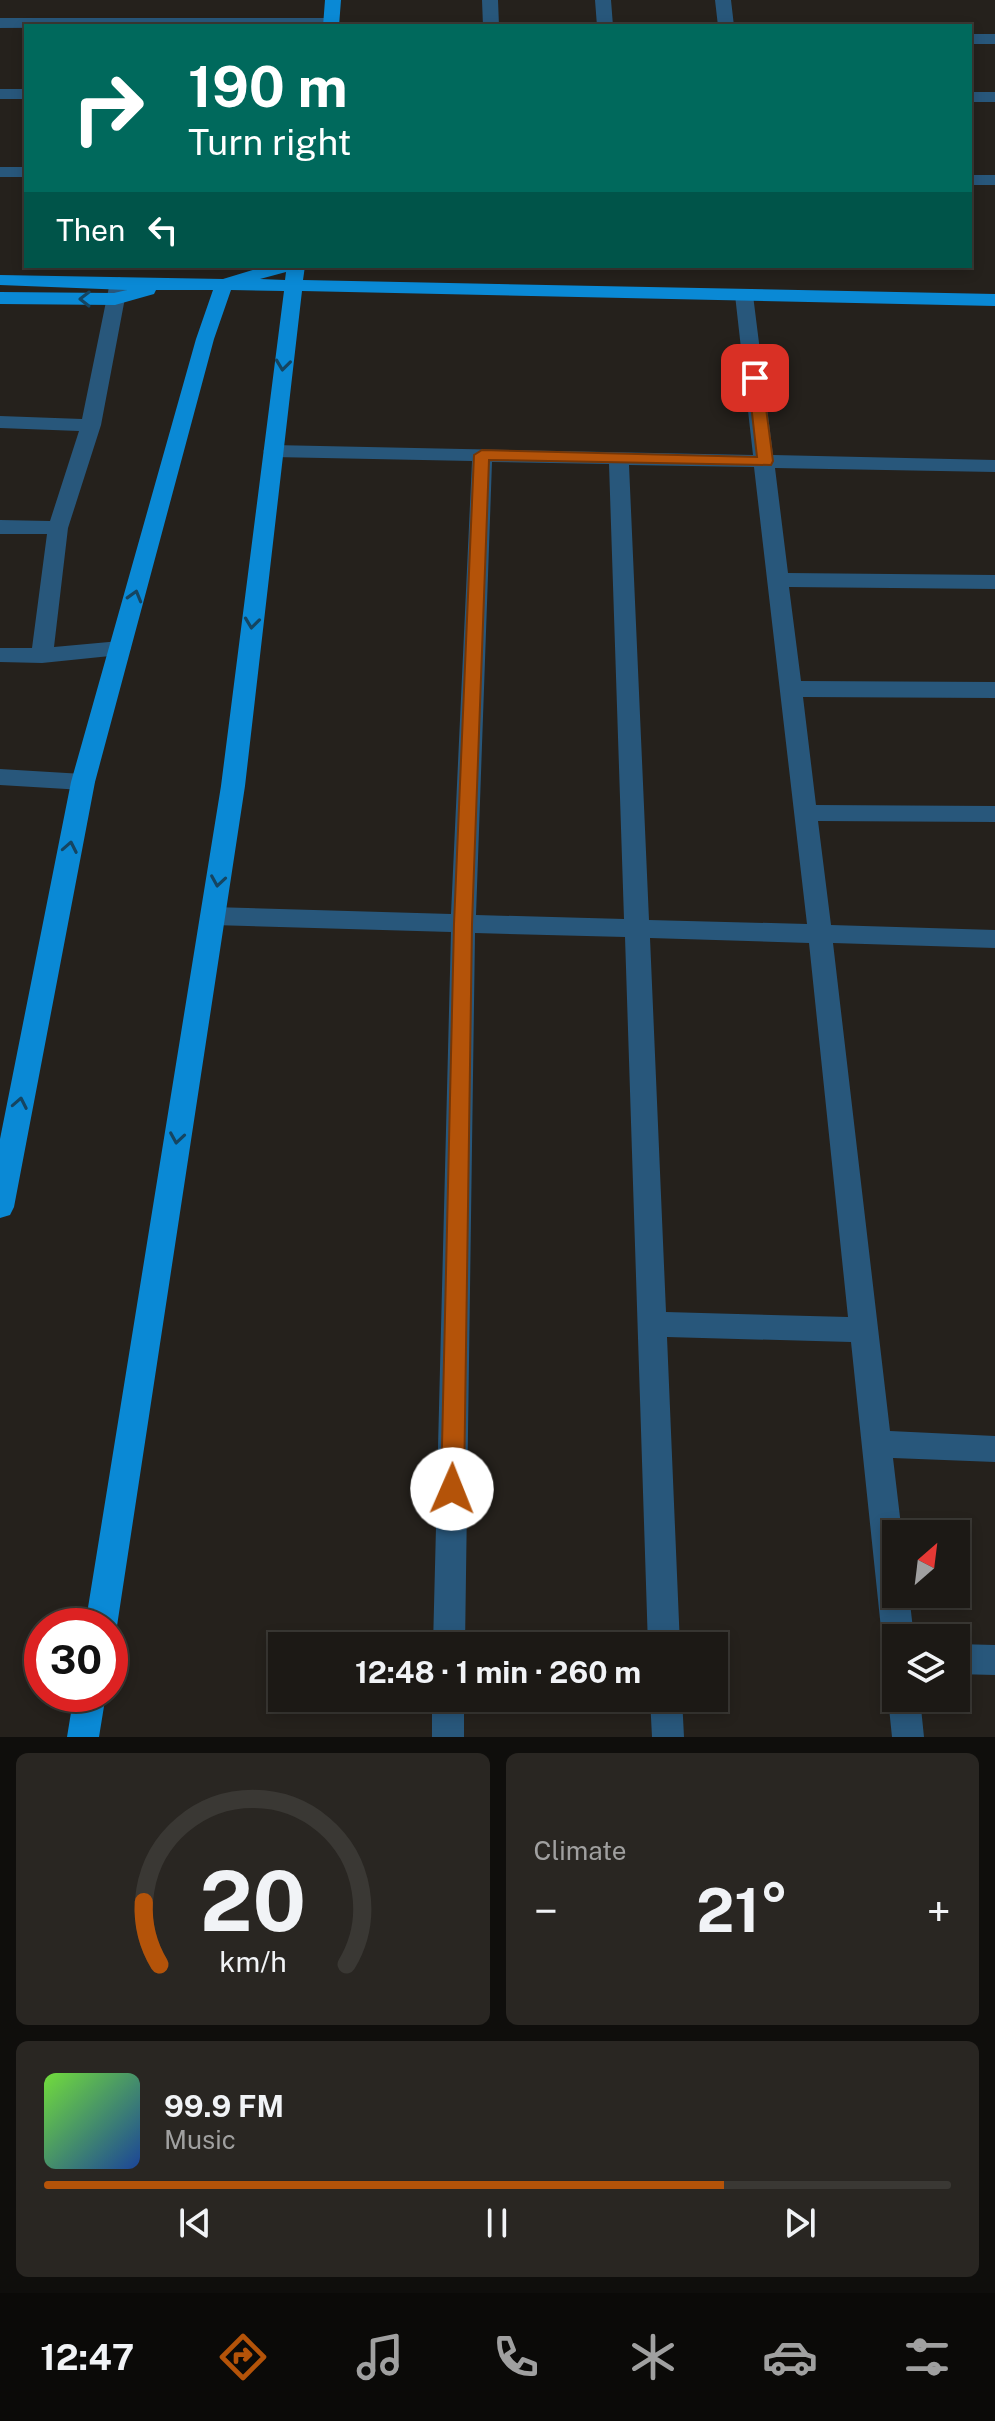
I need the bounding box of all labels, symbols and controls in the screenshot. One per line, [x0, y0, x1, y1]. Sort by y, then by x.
text: 190 m [188, 54, 348, 120]
icon: right [56, 56, 160, 160]
text: Turn right [188, 121, 351, 163]
icon: left [141, 208, 185, 252]
text: Then [56, 212, 125, 248]
one-way arrow [78, 290, 91, 308]
pin [721, 344, 789, 412]
icon: arrive [733, 356, 777, 400]
one-way arrow [275, 358, 292, 372]
one-way arrow [126, 589, 142, 603]
one-way arrow [244, 617, 261, 630]
one-way arrow [61, 841, 78, 855]
one-way arrow [210, 874, 227, 888]
one-way arrow [11, 1096, 28, 1109]
one-way arrow [169, 1131, 186, 1144]
position arrow [410, 1447, 494, 1531]
north arrow [882, 1520, 970, 1608]
map controls [882, 1520, 970, 1712]
speed limit sign: 30 [24, 1608, 128, 1712]
button: layers [882, 1624, 970, 1712]
text: 12:48 · 1 min · 260 m [355, 1654, 641, 1690]
text: Climate [534, 1835, 627, 1866]
text: 20 [200, 1852, 306, 1950]
text: 21° [696, 1875, 788, 1946]
text: − [534, 1885, 558, 1937]
text: + [927, 1885, 951, 1937]
text: km/h [219, 1945, 286, 1978]
text: 99.9 FM [164, 2088, 284, 2124]
text: Music [164, 2124, 236, 2155]
icon: previous [173, 2201, 217, 2245]
icon: pause [475, 2201, 519, 2245]
icon: next [778, 2201, 822, 2245]
icon: directions [215, 2329, 271, 2385]
icon: music [352, 2329, 408, 2385]
icon: phone [488, 2329, 544, 2385]
icon: climate [625, 2329, 681, 2385]
icon: car [762, 2329, 818, 2385]
icon: filters [899, 2329, 955, 2385]
text: 12:47 [40, 2336, 134, 2378]

